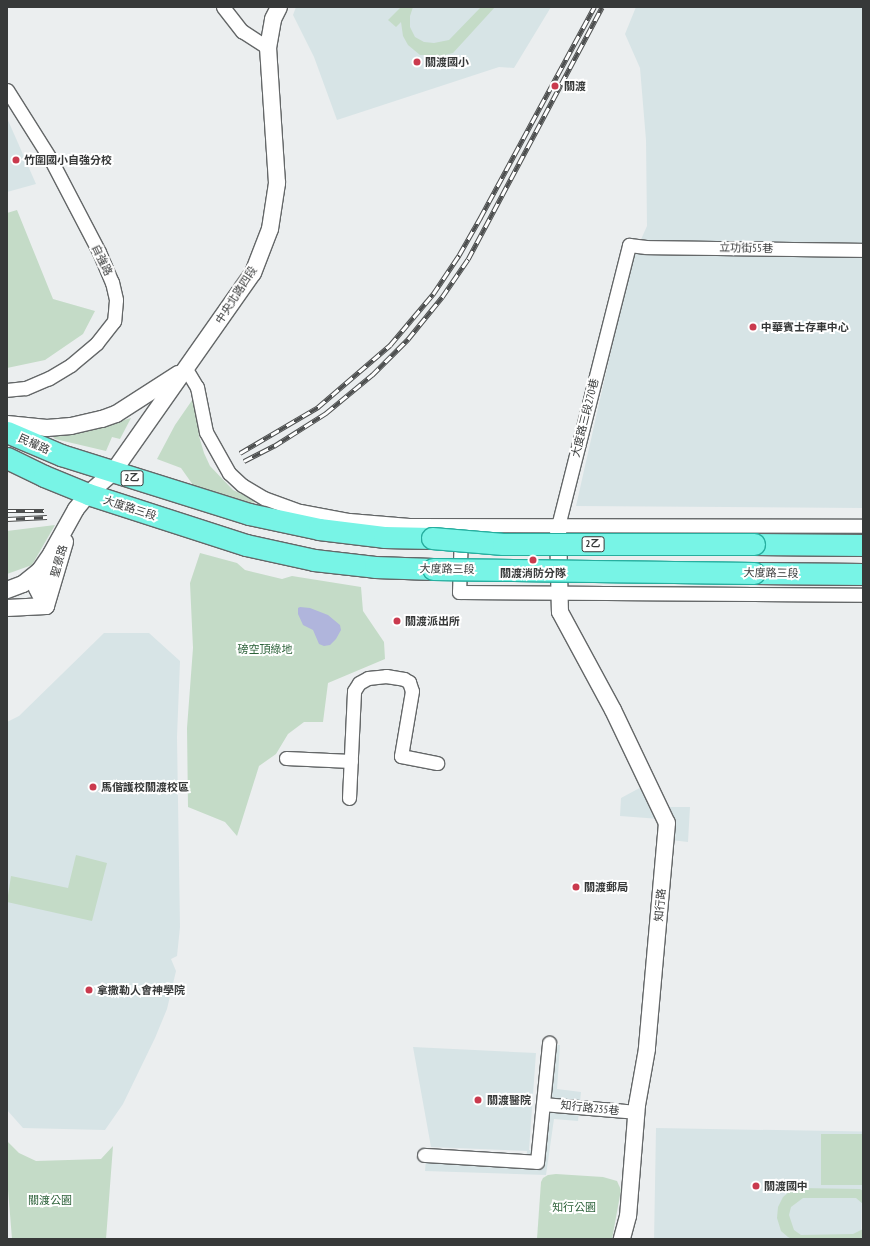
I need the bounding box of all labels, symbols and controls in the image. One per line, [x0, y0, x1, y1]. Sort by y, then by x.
place label: 關渡國小 [425, 55, 469, 69]
marker: 關渡國小 [412, 57, 422, 67]
place label: 關渡 [564, 79, 586, 93]
marker: 關渡 [549, 80, 561, 92]
place label: 竹圍國小自強分校 [24, 153, 112, 167]
marker: 竹圍國小自強分校 [11, 155, 21, 165]
street label: 立功街55巷 [719, 241, 773, 255]
street label: 自強路 [89, 242, 115, 278]
street label: 中央北路四段 [212, 264, 260, 326]
place label: 中華賓士存車中心 [761, 320, 849, 334]
marker: 中華賓士存車中心 [748, 322, 758, 332]
street label: 大度路三段270巷 [569, 377, 601, 459]
street label: 民權路 [16, 431, 52, 457]
road number: 2乙 [120, 470, 144, 486]
street label: 大度路三段 [102, 493, 158, 523]
road number: 2乙 [581, 536, 605, 552]
street label: 聖景路 [48, 543, 70, 579]
marker: 關渡消防分隊 [528, 555, 538, 565]
street label: 大度路三段 [419, 562, 475, 576]
place label: 關渡消防分隊 [500, 566, 566, 580]
street label: 大度路三段 [743, 566, 799, 580]
place label: 關渡派出所 [405, 614, 460, 628]
marker: 關渡派出所 [392, 616, 402, 626]
park label: 磅空頂綠地 [238, 642, 292, 656]
place label: 馬偕護校關渡校區 [101, 780, 189, 794]
marker: 馬偕護校關渡校區 [88, 782, 98, 792]
place label: 關渡郵局 [584, 880, 628, 894]
marker: 關渡郵局 [571, 882, 581, 892]
street label: 知行路 [652, 888, 668, 922]
place label: 拿撒勒人會神學院 [97, 983, 185, 997]
marker: 拿撒勒人會神學院 [84, 985, 94, 995]
place label: 關渡醫院 [487, 1093, 531, 1107]
marker: 關渡醫院 [472, 1094, 484, 1106]
street label: 知行路235巷 [560, 1098, 620, 1118]
place label: 關渡國中 [764, 1179, 808, 1193]
marker: 關渡國中 [751, 1181, 761, 1191]
park label: 關渡公園 [28, 1193, 72, 1207]
park label: 知行公園 [552, 1200, 596, 1214]

